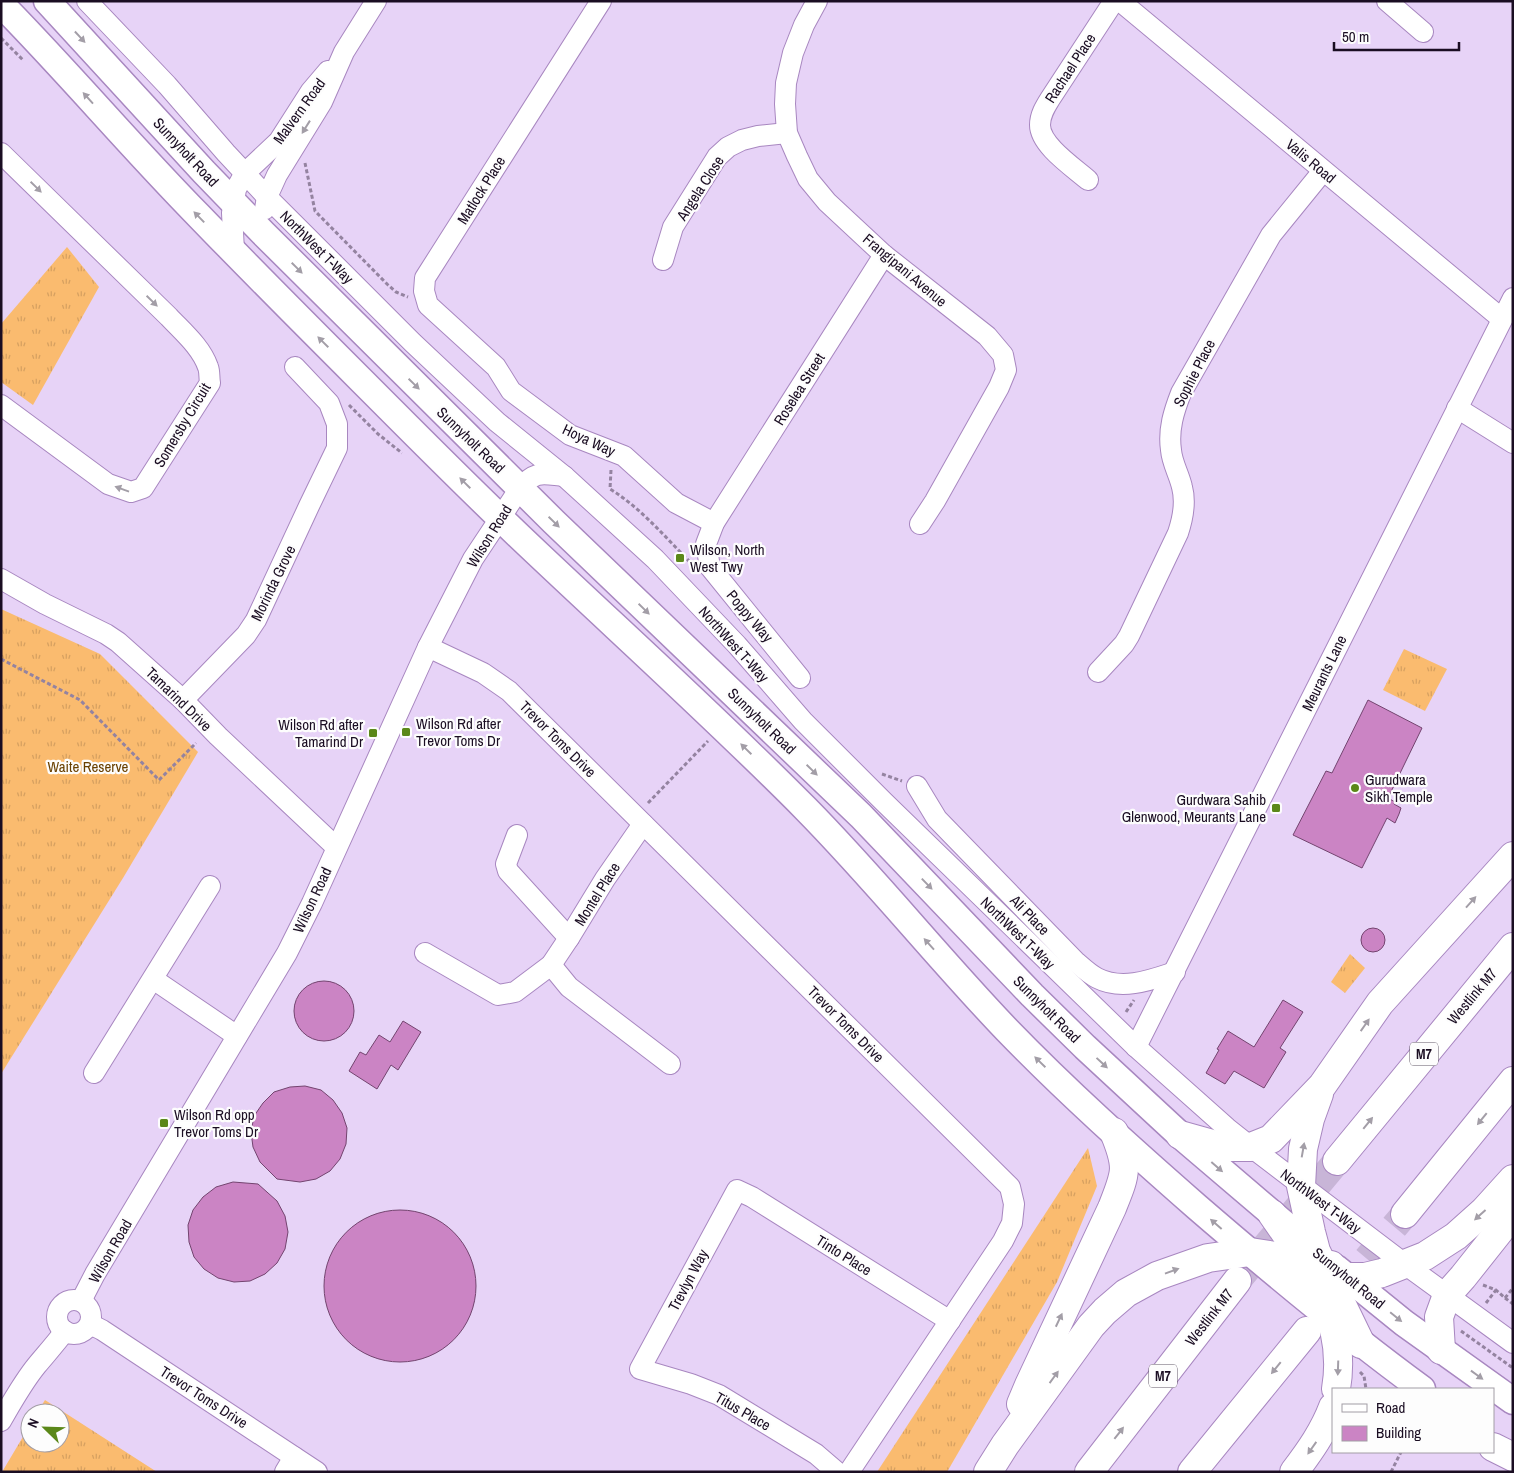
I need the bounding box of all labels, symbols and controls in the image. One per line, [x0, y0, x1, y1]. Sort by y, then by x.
scale bar [1334, 20, 1459, 52]
text: 50 m [1342, 26, 1369, 47]
street label: Rachael Place [1040, 29, 1100, 107]
one-way arrow [74, 30, 86, 42]
street label: Malvern Road [268, 74, 330, 148]
one-way arrow [83, 91, 94, 104]
street label: Sunnyholt Road [148, 113, 224, 191]
one-way arrow [302, 120, 311, 133]
street label: Valis Road [1282, 134, 1340, 188]
street label: Angela Close [671, 151, 729, 225]
street label: Matlock Place [452, 152, 510, 228]
one-way arrow [30, 181, 42, 193]
street label: NorthWest T-Way [276, 206, 359, 289]
one-way arrow [193, 211, 205, 223]
street label: Frangipani Avenue [859, 229, 952, 311]
one-way arrow [291, 261, 303, 273]
one-way arrow [146, 295, 158, 307]
street label: Sophie Place [1168, 335, 1220, 410]
one-way arrow [317, 336, 329, 348]
street label: Roselea Street [769, 348, 830, 429]
one-way arrow [407, 377, 419, 389]
street label: Somersby Circuit [149, 378, 216, 471]
street label: Sunnyholt Road [432, 402, 510, 478]
street label: Hoya Way [559, 419, 620, 462]
one-way arrow [459, 477, 471, 489]
one-way arrow [115, 485, 130, 492]
street label: Wilson Road [461, 501, 517, 571]
one-way arrow [548, 516, 560, 528]
place label: Wilson, North West Twy [690, 539, 765, 577]
street label: Morinda Grove [246, 541, 300, 624]
marker: Wilson, North West Twy [674, 552, 686, 564]
street label: Poppy Way [722, 585, 779, 647]
street label: NorthWest T-Way [694, 601, 775, 687]
one-way arrow [638, 603, 650, 615]
street label: Meurants Lane [1297, 631, 1351, 714]
street label: Tamarind Drive [141, 662, 217, 736]
street label: Sunnyholt Road [723, 683, 801, 759]
street label: Trevor Toms Drive [515, 696, 601, 782]
place label: Wilson Rd after Trevor Toms Dr [416, 713, 501, 751]
place label: Wilson Rd after Tamarind Dr [278, 714, 363, 752]
marker: Wilson Rd after Trevor Toms Dr [400, 726, 412, 738]
marker: Wilson Rd after Tamarind Dr [367, 727, 379, 739]
one-way arrow [740, 743, 752, 755]
park label: Waite Reserve [48, 756, 129, 777]
one-way arrow [806, 764, 818, 776]
place label: Gurudwara Sikh Temple [1365, 769, 1433, 807]
marker: Gurudwara Sikh Temple [1349, 782, 1361, 794]
place label: Gurdwara Sahib Glenwood, Meurants Lane [1122, 789, 1266, 827]
marker: Gurdwara Sahib Glenwood, Meurants Lane [1270, 802, 1282, 814]
street label: Montel Place [569, 858, 625, 930]
street label: Wilson Road [288, 864, 336, 936]
one-way arrow [921, 878, 933, 890]
street label: Ali Place [1005, 890, 1055, 940]
street label: NorthWest T-Way [976, 892, 1060, 975]
one-way arrow [1465, 897, 1477, 909]
one-way arrow [924, 938, 935, 950]
street label: Westlink M7 [1442, 963, 1502, 1029]
street label: Sunnyholt Road [1009, 971, 1085, 1047]
street label: Trevor Toms Drive [803, 981, 889, 1067]
one-way arrow [1360, 1018, 1370, 1032]
road number: M7 [1410, 1042, 1438, 1066]
one-way arrow [1035, 1057, 1047, 1069]
one-way arrow [1096, 1057, 1108, 1069]
place label: Wilson Rd opp Trevor Toms Dr [174, 1104, 258, 1142]
one-way arrow [1476, 1112, 1487, 1125]
marker: Wilson Rd opp Trevor Toms Dr [158, 1117, 170, 1129]
one-way arrow [1362, 1117, 1373, 1130]
one-way arrow [1300, 1141, 1308, 1157]
one-way arrow [1211, 1161, 1223, 1172]
street label: NorthWest T-Way [1276, 1164, 1366, 1239]
one-way arrow [1474, 1209, 1486, 1221]
street label: Wilson Road [83, 1215, 137, 1287]
one-way arrow [1210, 1218, 1223, 1229]
street label: Tinto Place [812, 1230, 876, 1280]
street label: Sunnyholt Road [1308, 1242, 1390, 1314]
street label: Trevlyn Way [663, 1245, 713, 1315]
one-way arrow [1165, 1267, 1180, 1275]
street label: Westlink M7 [1180, 1284, 1238, 1350]
one-way arrow [1389, 1311, 1402, 1322]
one-way arrow [1055, 1313, 1063, 1327]
one-way arrow [1334, 1360, 1342, 1376]
street label: Trevor Toms Drive [156, 1361, 252, 1433]
one-way arrow [1271, 1362, 1282, 1375]
road number: M7 [1149, 1364, 1177, 1388]
one-way arrow [1049, 1370, 1059, 1384]
one-way arrow [1470, 1370, 1483, 1381]
street label: Titus Place [711, 1387, 775, 1435]
legend [1332, 1388, 1494, 1453]
text: Road [1376, 1397, 1405, 1418]
north arrow [20, 1403, 70, 1453]
text: N [23, 1416, 43, 1430]
text: Building [1376, 1422, 1421, 1443]
one-way arrow [1114, 1426, 1124, 1440]
one-way arrow [1306, 1441, 1317, 1454]

